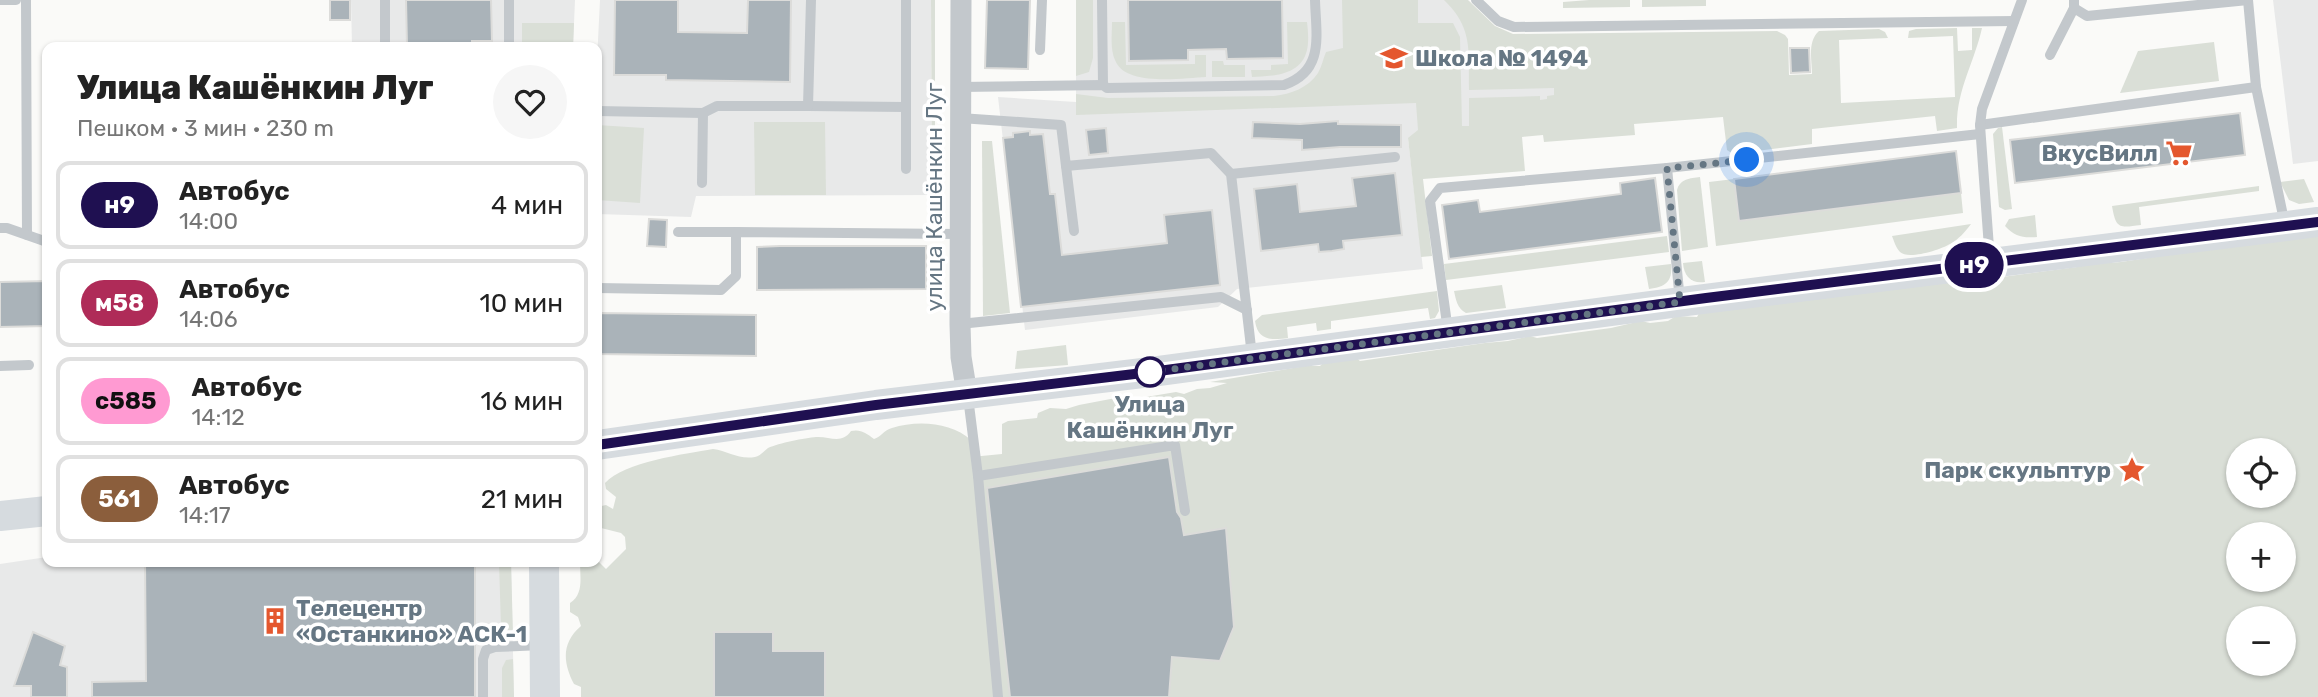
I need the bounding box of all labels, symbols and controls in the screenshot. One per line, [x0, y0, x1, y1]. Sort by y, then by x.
school or university icon: Школа № 1494 [1379, 43, 1409, 73]
place label: Школа № 1494 [1415, 44, 1588, 72]
button: heart [493, 65, 567, 139]
text: Улица Кашёнкин Луг [77, 68, 434, 107]
street label: улица Кашёнкин Луг [920, 82, 948, 311]
text: Пешком · 3 мин · 230 m [77, 114, 334, 142]
supermarket icon: ВкусВилл [2164, 138, 2194, 168]
place label: ВкусВилл [2042, 139, 2158, 167]
your location [1729, 142, 1764, 177]
text: Автобус [179, 176, 290, 207]
text: 4 мин [491, 190, 563, 221]
text: н9 [104, 191, 135, 219]
text: 14:00 [179, 207, 238, 235]
line badge: н9 [1942, 242, 2006, 288]
text: н9 [1959, 251, 1989, 279]
text: Автобус [179, 274, 290, 305]
text: 10 мин [480, 288, 563, 319]
text: м58 [95, 289, 144, 317]
text: 14:06 [179, 305, 238, 333]
marker: Улица Кашёнкин Луг [1135, 357, 1165, 387]
text: Автобус [191, 372, 302, 403]
text: 16 мин [480, 386, 563, 417]
text: с585 [95, 387, 156, 415]
place label: Улица Кашёнкин Луг [1066, 390, 1234, 444]
text: 14:12 [191, 403, 245, 431]
map controls [2226, 438, 2296, 676]
button: locate [2226, 438, 2296, 508]
place icon: Парк скульптур [2117, 455, 2147, 485]
place label: Парк скульптур [1924, 456, 2111, 484]
text: Автобус [179, 470, 290, 501]
text: 21 мин [481, 484, 563, 515]
text: 561 [98, 485, 141, 513]
text: 14:17 [179, 501, 231, 529]
button: + [2226, 522, 2296, 592]
place label: Телецентр «Останкино» АСК-1 [296, 594, 527, 648]
building icon: Телецентр «Останкино» АСК-1 [260, 606, 290, 636]
button: − [2226, 606, 2296, 676]

